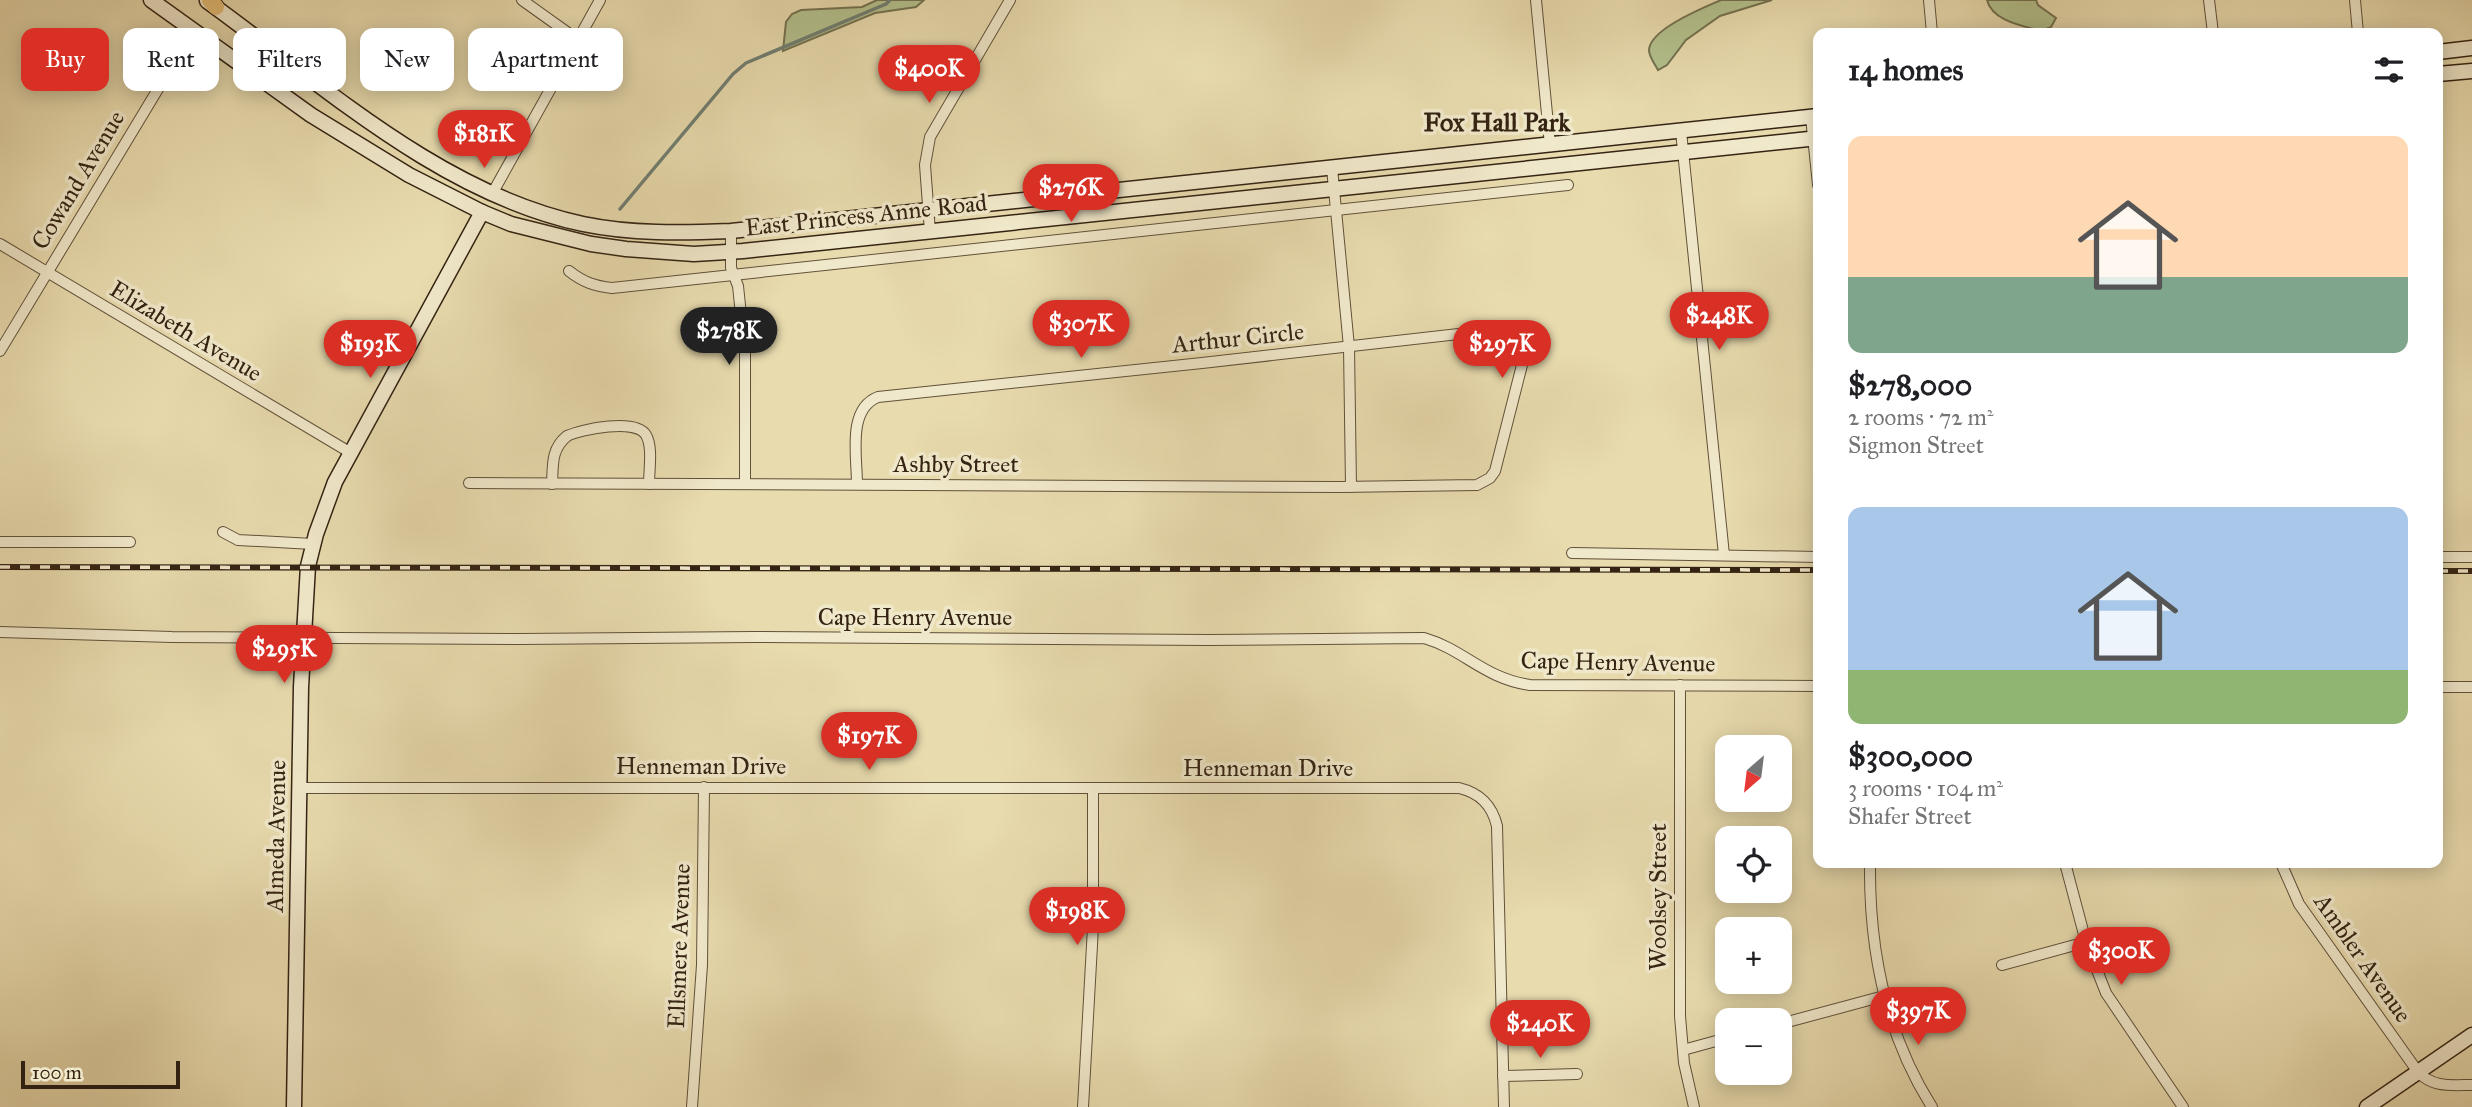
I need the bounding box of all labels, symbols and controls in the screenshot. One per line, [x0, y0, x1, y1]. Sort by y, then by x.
chip: Buy [21, 28, 109, 91]
chip: Rent [123, 28, 219, 91]
chip: Filters [233, 28, 346, 91]
chip: New [360, 28, 454, 91]
chip: Apartment [468, 28, 623, 91]
pin: $400K [880, 46, 978, 105]
icon: filters [2370, 51, 2408, 89]
text: 14 homes [1848, 52, 1963, 88]
text: $400K [894, 54, 964, 82]
street label: Cowand Avenue [25, 105, 131, 255]
district label: Fox Hall Park [1424, 106, 1571, 138]
pin: $181K [435, 110, 533, 170]
text: $181K [454, 119, 514, 147]
pin: $276K [1022, 164, 1120, 224]
text: $276K [1039, 173, 1103, 201]
icon: home [2065, 182, 2191, 308]
street label: East Princess Anne Road [744, 187, 988, 243]
street label: Elizabeth Avenue [104, 274, 268, 388]
pin: $248K [1670, 292, 1768, 352]
pin: $307K [1032, 300, 1130, 360]
text: $248K [1686, 301, 1752, 329]
pin: $278K [680, 308, 778, 367]
text: $307K [1049, 309, 1113, 337]
text: $278K [696, 316, 762, 344]
street label: Arthur Circle [1170, 316, 1305, 360]
pin: $193K [321, 320, 419, 380]
pin: $297K [1453, 320, 1551, 380]
text: $193K [340, 329, 400, 357]
text: $297K [1469, 329, 1535, 357]
text: $278,000 [1848, 367, 1972, 403]
text: 2 rooms · 72 m² [1848, 403, 1993, 431]
text: Sigmon Street [1848, 431, 1984, 459]
street label: Ashby Street [892, 449, 1019, 479]
icon: home [2065, 553, 2191, 679]
street label: Cape Henry Avenue [818, 602, 1012, 632]
pin: $295K [235, 626, 333, 685]
text: $295K [252, 634, 316, 662]
street label: Cape Henry Avenue [1520, 645, 1716, 679]
pin: $197K [820, 712, 918, 772]
text: $197K [837, 721, 901, 749]
north arrow [1715, 735, 1792, 812]
map controls [1715, 735, 1792, 1085]
text: $300,000 [1848, 738, 1973, 774]
street label: Henneman Drive [616, 751, 786, 781]
street label: Henneman Drive [1183, 753, 1353, 783]
street label: Almeda Avenue [260, 760, 292, 913]
text: 3 rooms · 104 m² [1848, 774, 2003, 802]
text: Shafer Street [1848, 802, 1972, 830]
street label: Woolsey Street [1643, 823, 1673, 971]
button: locate [1715, 826, 1792, 903]
street label: Ellsmere Avenue [661, 863, 697, 1029]
street label: Ambler Avenue [2307, 887, 2418, 1028]
pin: $198K [1028, 888, 1126, 947]
text: $198K [1045, 896, 1109, 924]
button: + [1715, 917, 1792, 994]
pin: $300K [2072, 928, 2170, 987]
text: $300K [2088, 936, 2154, 964]
pin: $397K [1869, 988, 1967, 1047]
text: $397K [1886, 996, 1950, 1024]
pin: $240K [1491, 1000, 1589, 1060]
button: − [1715, 1008, 1792, 1085]
text: $240K [1506, 1009, 1574, 1037]
scale bar [21, 1058, 180, 1090]
text: 100 m [32, 1061, 82, 1084]

